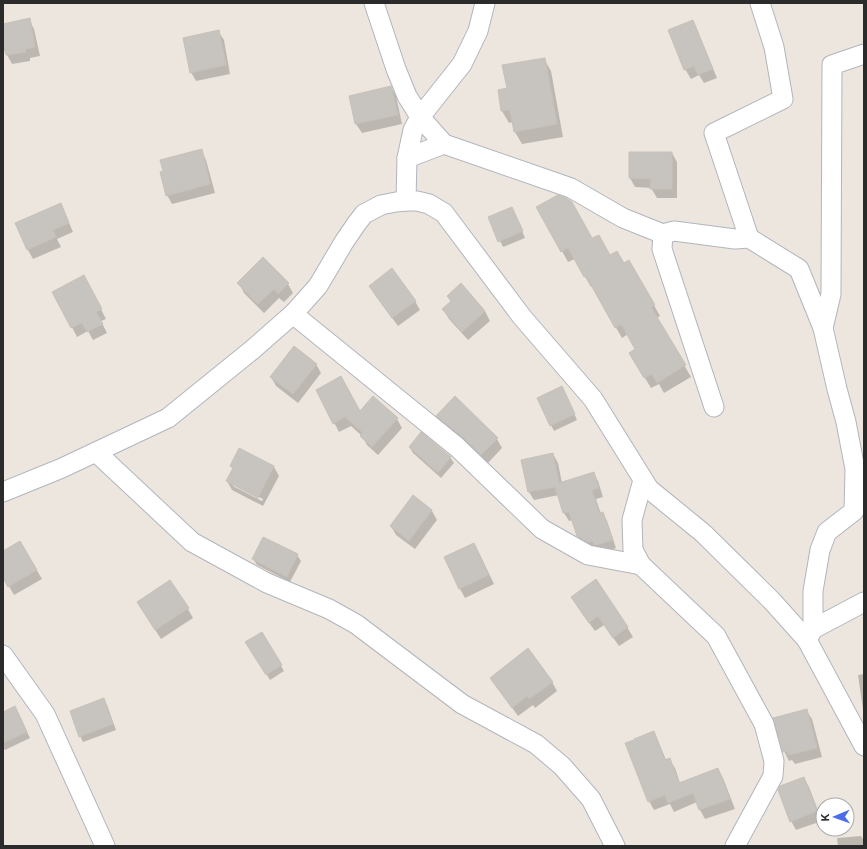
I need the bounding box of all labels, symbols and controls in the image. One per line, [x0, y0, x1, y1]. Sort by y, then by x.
north arrow [815, 797, 855, 837]
text: K [818, 813, 832, 822]

